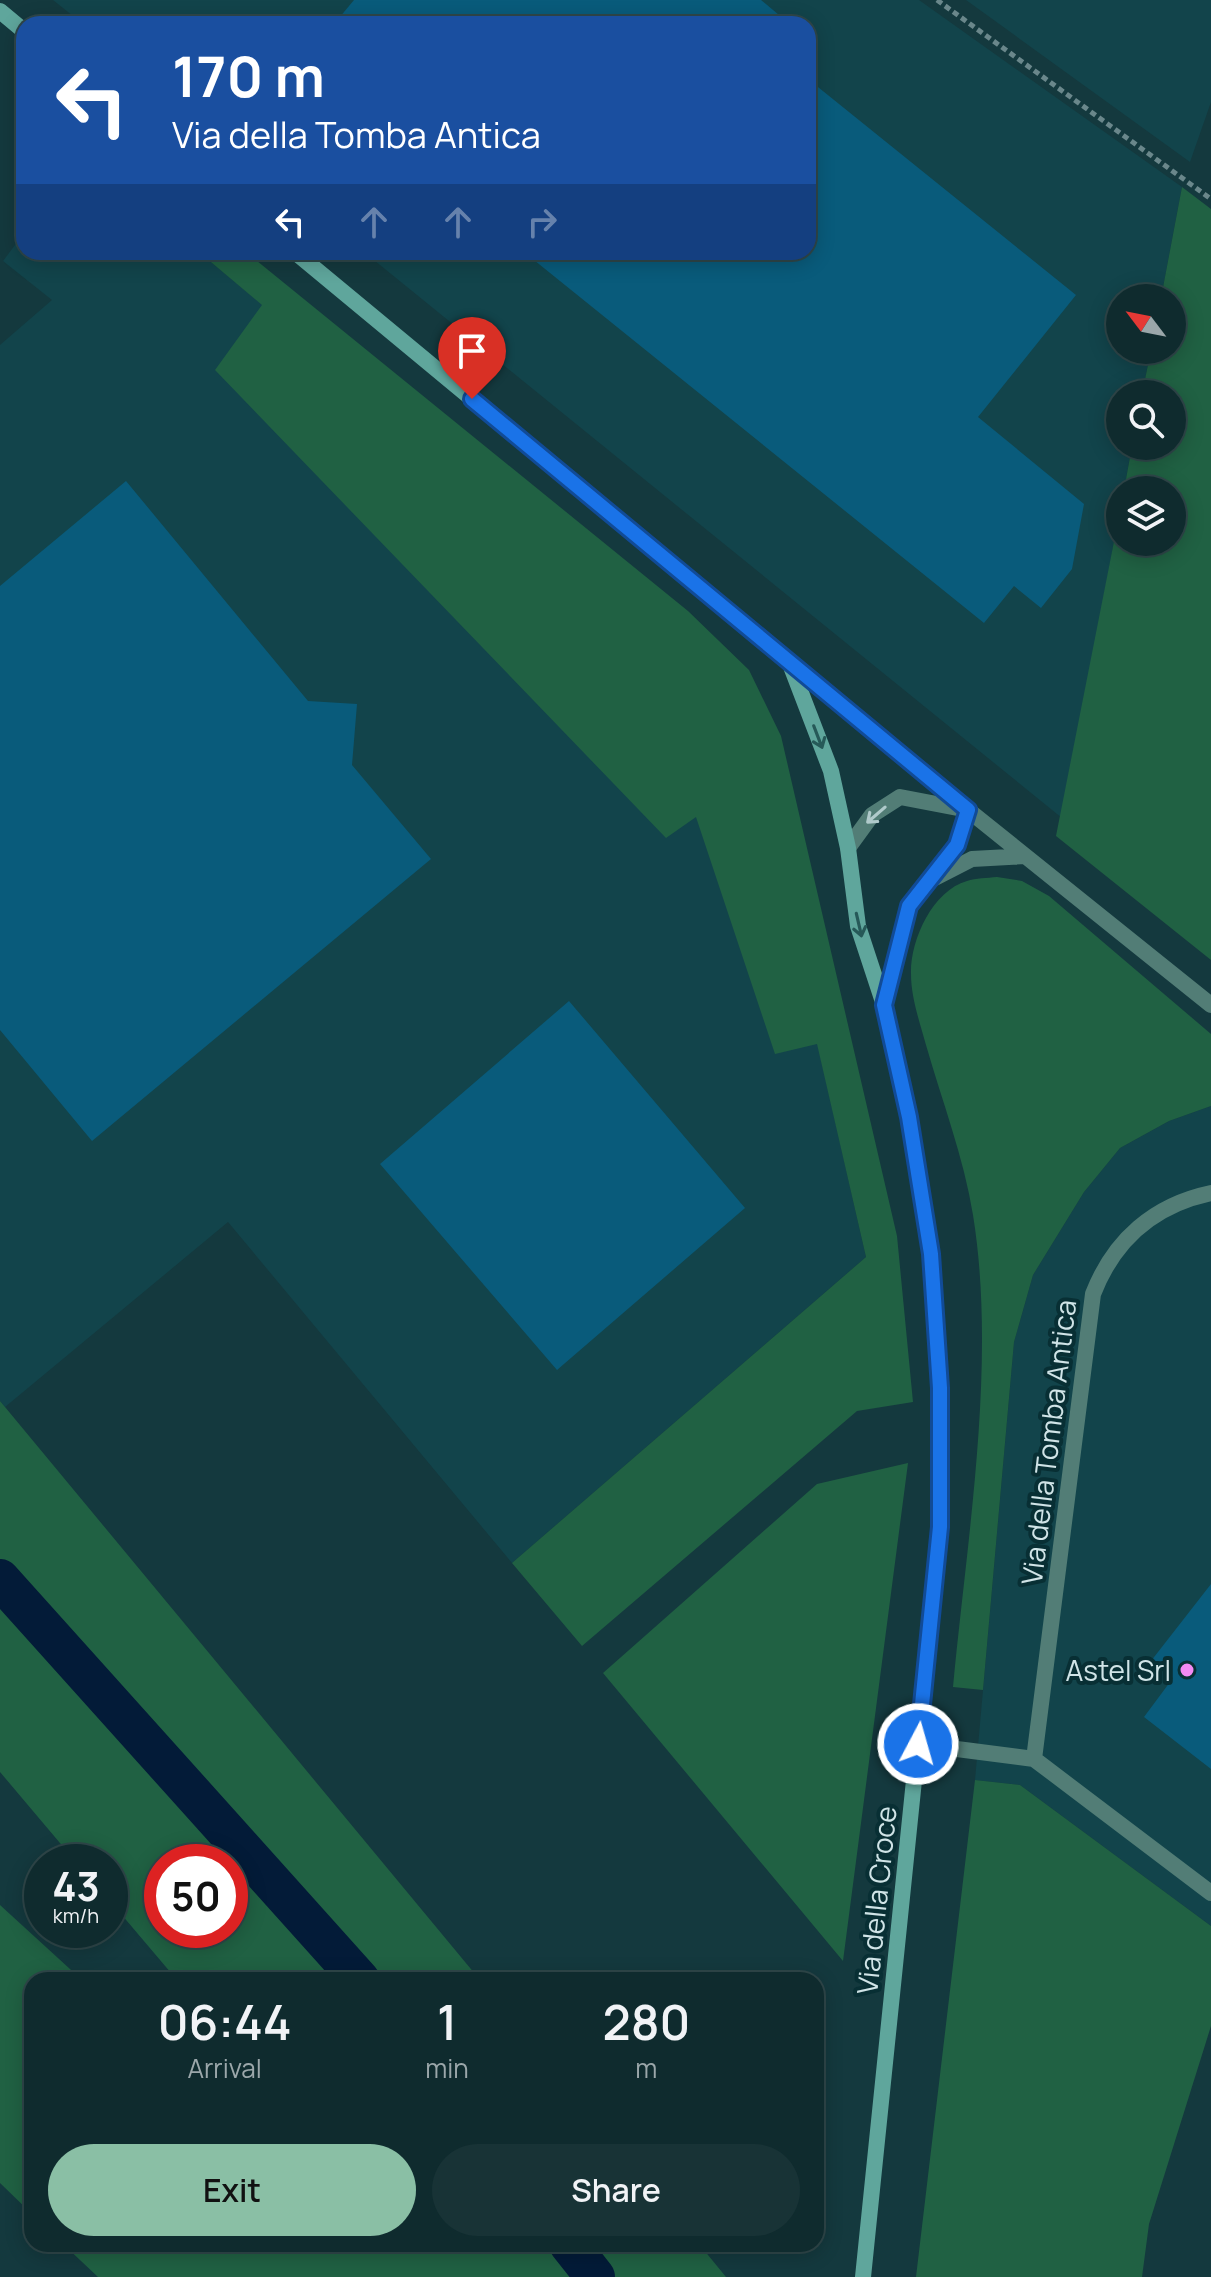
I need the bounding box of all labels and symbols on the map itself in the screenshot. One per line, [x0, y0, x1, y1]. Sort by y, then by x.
north arrow [1106, 284, 1186, 364]
pin [438, 317, 506, 399]
one-way arrow [811, 724, 826, 749]
one-way arrow [866, 806, 886, 824]
one-way arrow [852, 912, 867, 938]
street label: Via della Tomba Antica [1012, 1297, 1084, 1587]
place label: Astel Srl [1066, 1651, 1171, 1689]
marker: Astel Srl [1178, 1661, 1196, 1679]
position arrow [876, 1702, 960, 1786]
street label: Via della Croce [847, 1804, 905, 1996]
speed limit sign: 50 [144, 1844, 248, 1948]

